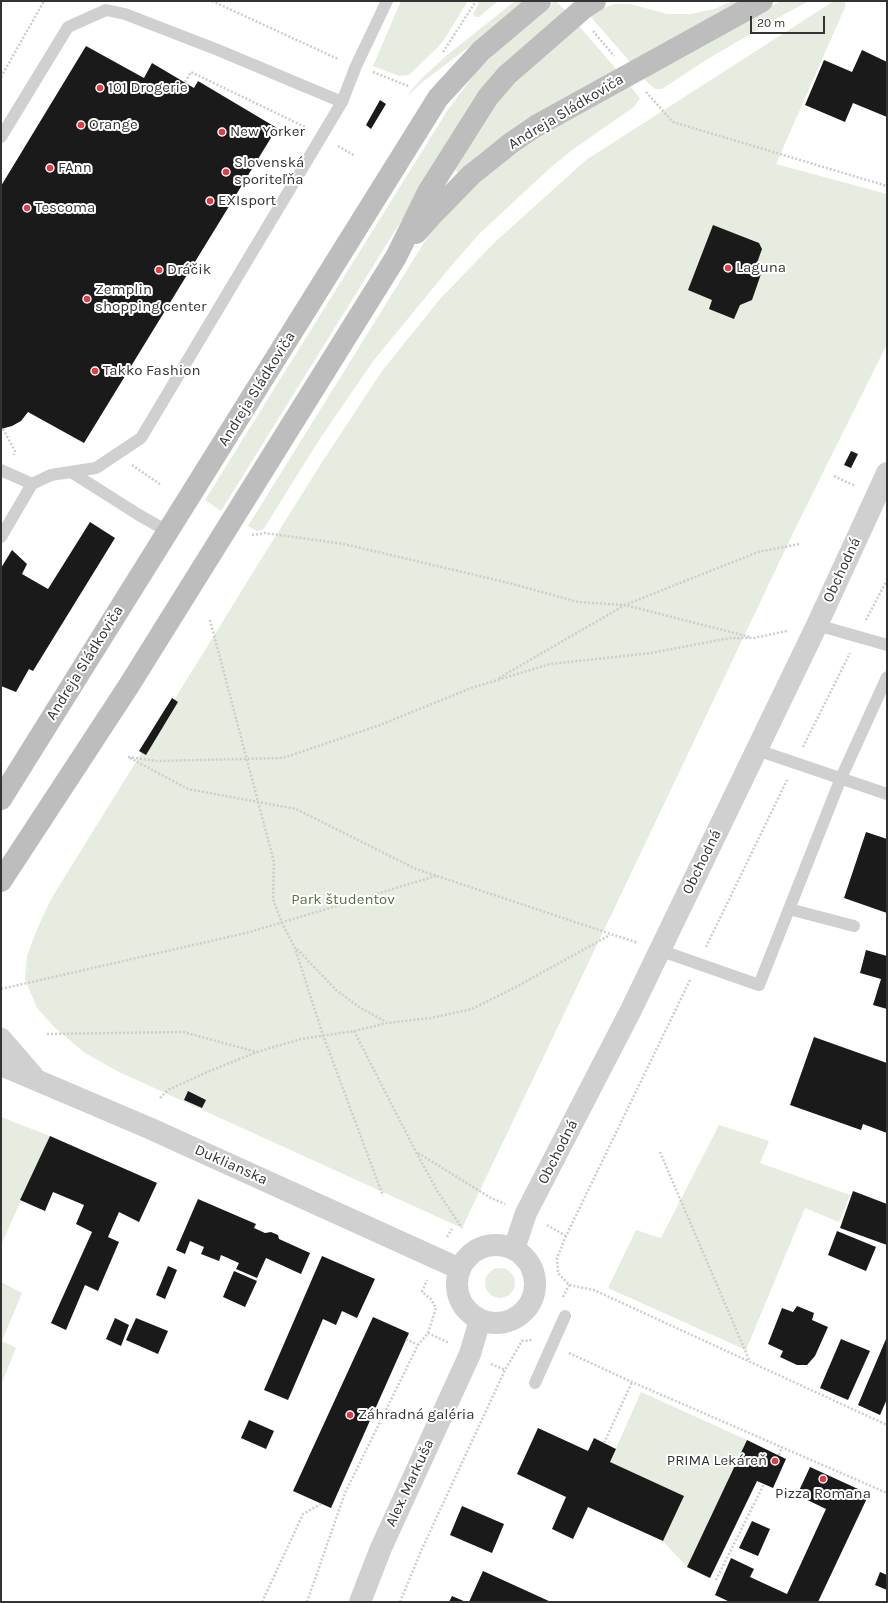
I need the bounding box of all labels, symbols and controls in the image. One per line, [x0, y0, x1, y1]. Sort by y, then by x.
scale bar [752, 8, 827, 34]
text: 20 m [757, 16, 785, 30]
street label: Andreja Sládkoviča [505, 70, 627, 154]
place label: 101 Drogerie [108, 79, 188, 97]
marker: 101 Drogerie [95, 83, 105, 93]
place label: Orange [89, 116, 138, 134]
marker: Orange [76, 120, 86, 130]
place label: New Yorker [230, 123, 305, 141]
marker: New Yorker [217, 127, 227, 137]
place label: Slovenská sporiteľňa [234, 154, 304, 189]
place label: FAnn [58, 159, 92, 177]
marker: FAnn [45, 163, 55, 173]
marker: Slovenská sporiteľňa [221, 167, 231, 177]
place label: EXIsport [218, 192, 276, 210]
marker: EXIsport [205, 196, 215, 206]
place label: Tescoma [35, 199, 95, 217]
marker: Tescoma [22, 203, 32, 213]
place label: Laguna [736, 259, 786, 277]
place label: Dráčik [167, 261, 211, 279]
marker: Laguna [723, 263, 733, 273]
marker: Dráčik [154, 265, 164, 275]
place label: Zemplin shopping center [95, 281, 206, 316]
marker: Zemplin shopping center [82, 294, 92, 304]
street label: Andreja Sládkoviča [215, 329, 299, 449]
place label: Takko Fashion [103, 362, 201, 380]
marker: Takko Fashion [90, 366, 100, 376]
street label: Obchodná [819, 535, 865, 605]
street label: Andreja Sládkoviča [43, 603, 127, 723]
street label: Obchodná [679, 827, 725, 897]
park label: Park študentov [291, 891, 395, 909]
street label: Obchodná [534, 1117, 582, 1187]
street label: Duklianska [192, 1141, 270, 1189]
place label: Záhradná galéria [358, 1406, 474, 1424]
marker: Záhradná galéria [345, 1410, 355, 1420]
street label: Alex. Markuša [382, 1436, 438, 1530]
place label: PRIMA Lekáreň [667, 1452, 767, 1470]
marker: PRIMA Lekáreň [770, 1456, 780, 1466]
marker: Pizza Romana [818, 1474, 828, 1484]
place label: Pizza Romana [775, 1485, 871, 1503]

